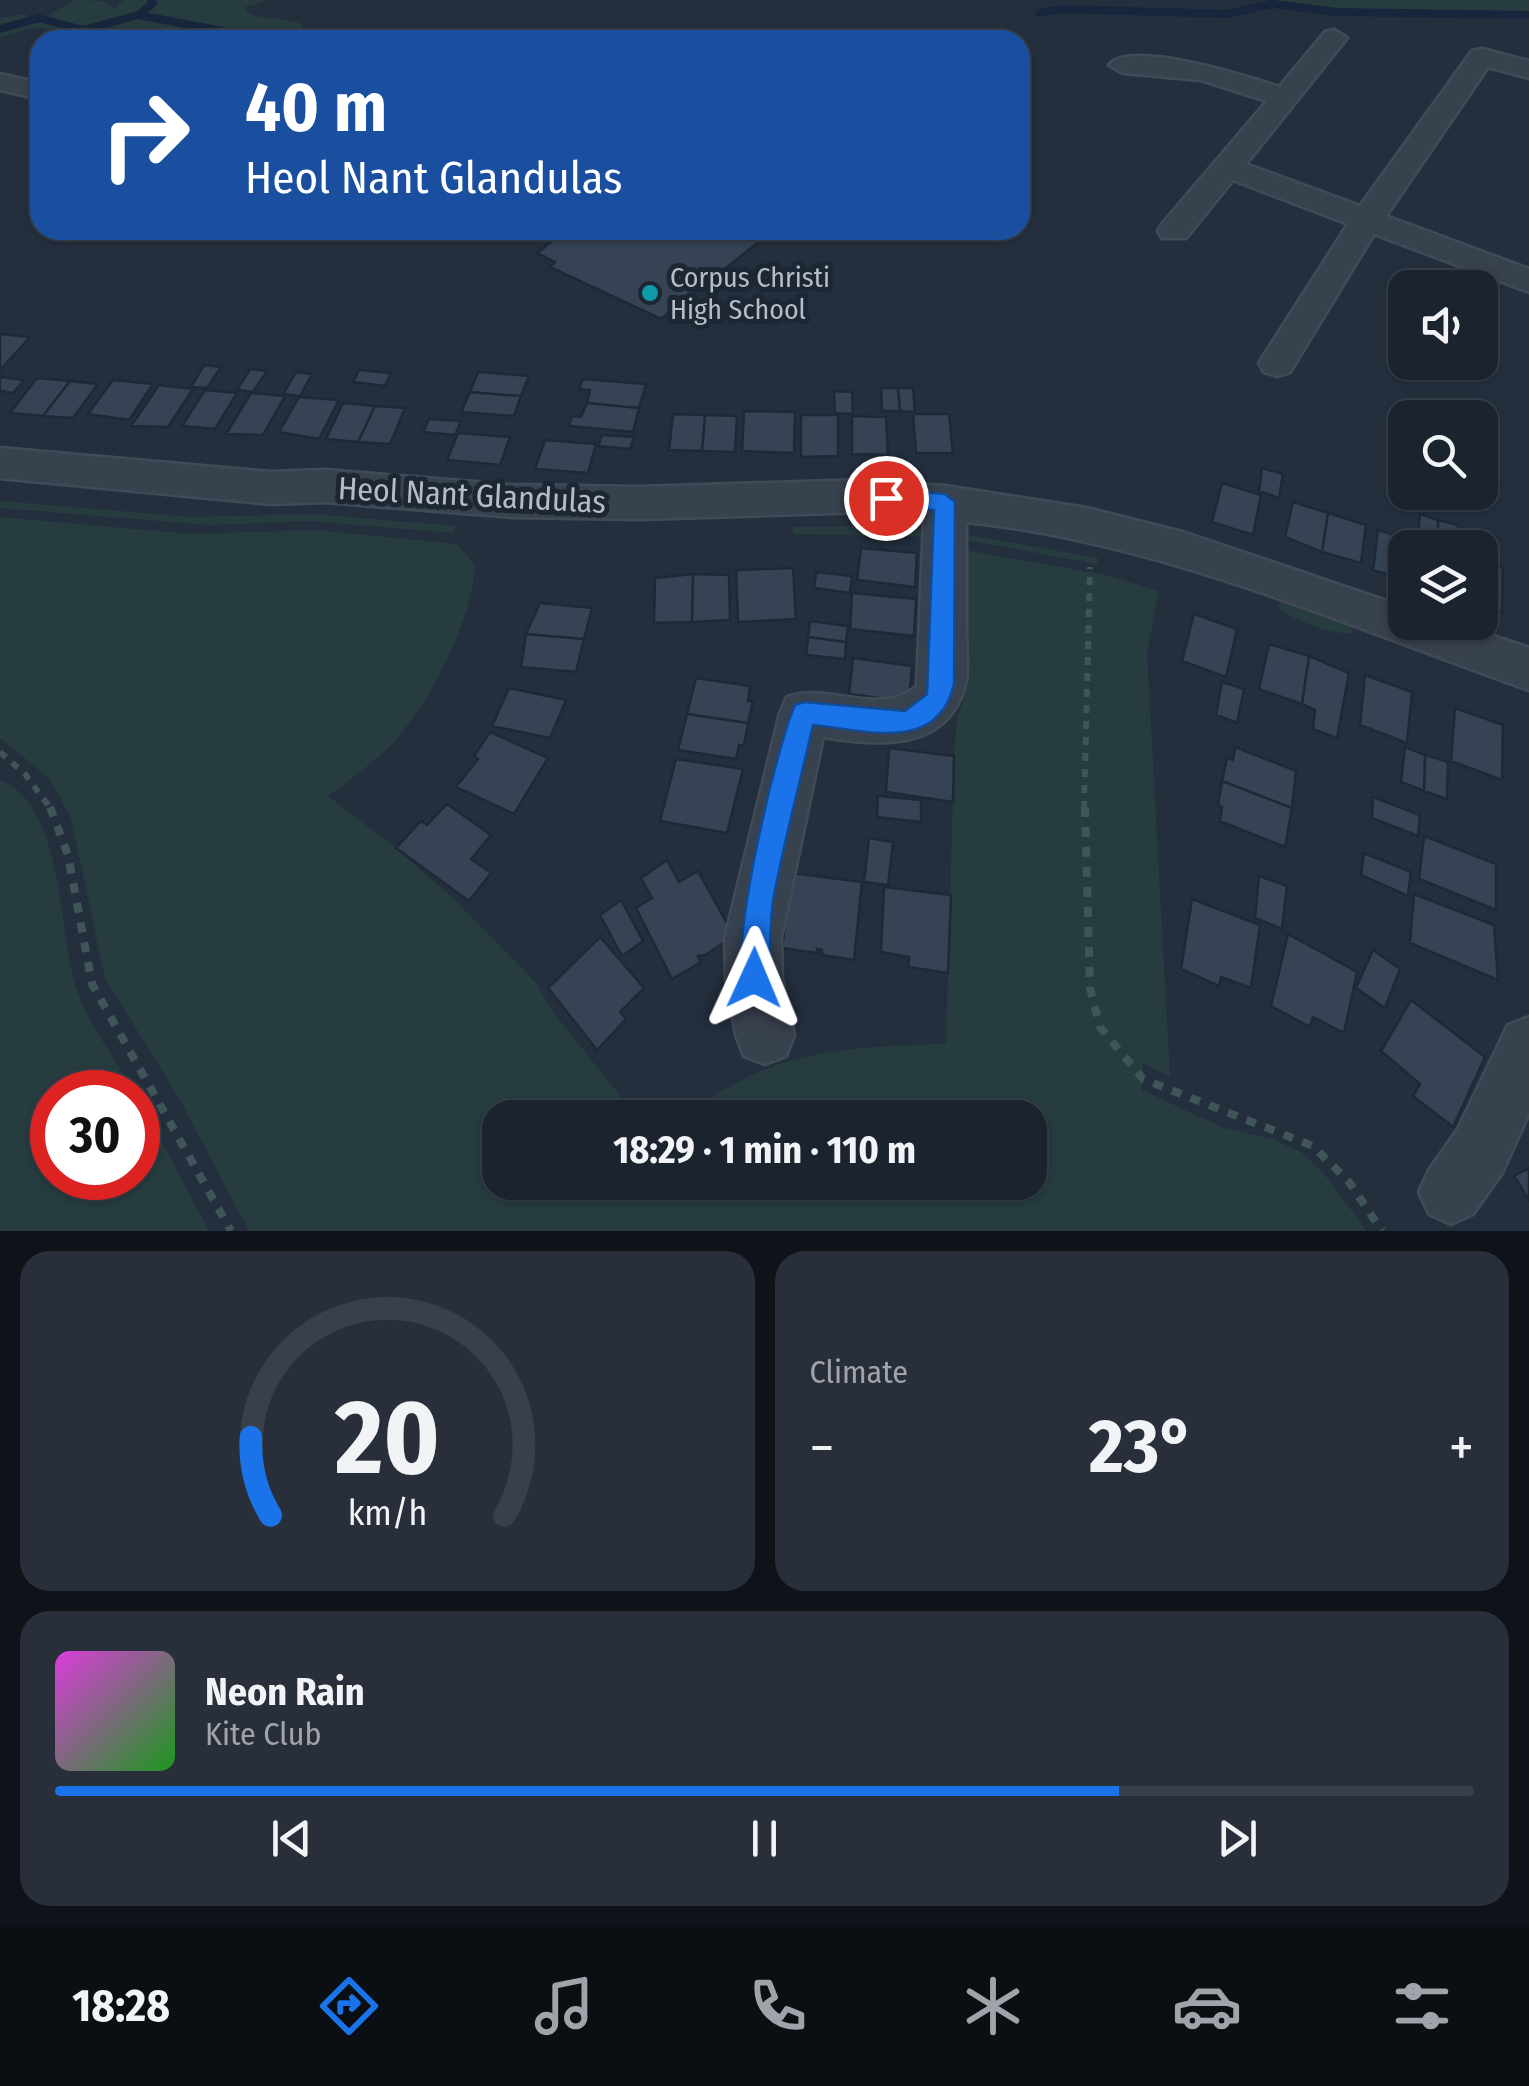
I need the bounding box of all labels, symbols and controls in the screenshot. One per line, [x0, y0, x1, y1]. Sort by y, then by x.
text: 40 m [245, 66, 387, 150]
icon: right [80, 70, 210, 200]
text: Heol Nant Glandulas [245, 151, 622, 205]
place label: Corpus Christi High School [670, 261, 830, 326]
map controls [1388, 270, 1498, 640]
button: sound [1388, 270, 1498, 380]
marker: Corpus Christi High School [639, 282, 661, 304]
button: search [1388, 400, 1498, 510]
pin [844, 456, 929, 541]
street label: Heol Nant Glandulas [337, 469, 607, 521]
icon: arrive [859, 471, 914, 526]
button: layers [1388, 530, 1498, 640]
position arrow [702, 926, 806, 1030]
speed limit sign: 30 [30, 1070, 160, 1200]
text: 18:29 · 1 min · 110 m [613, 1127, 916, 1173]
text: Climate [810, 1353, 908, 1391]
text: 20 [334, 1376, 440, 1501]
text: 23° [1089, 1402, 1194, 1492]
text: − [810, 1415, 834, 1481]
text: + [1449, 1415, 1474, 1481]
text: km/h [347, 1492, 427, 1534]
text: Neon Rain [205, 1669, 365, 1715]
text: Kite Club [205, 1715, 321, 1753]
icon: previous [264, 1811, 319, 1866]
icon: pause [737, 1811, 792, 1866]
icon: next [1210, 1811, 1265, 1866]
icon: directions [314, 1971, 384, 2041]
icon: music [529, 1971, 599, 2041]
icon: phone [743, 1971, 813, 2041]
icon: climate [958, 1971, 1028, 2041]
icon: car [1172, 1971, 1242, 2041]
icon: filters [1387, 1971, 1457, 2041]
text: 18:28 [72, 1979, 170, 2033]

